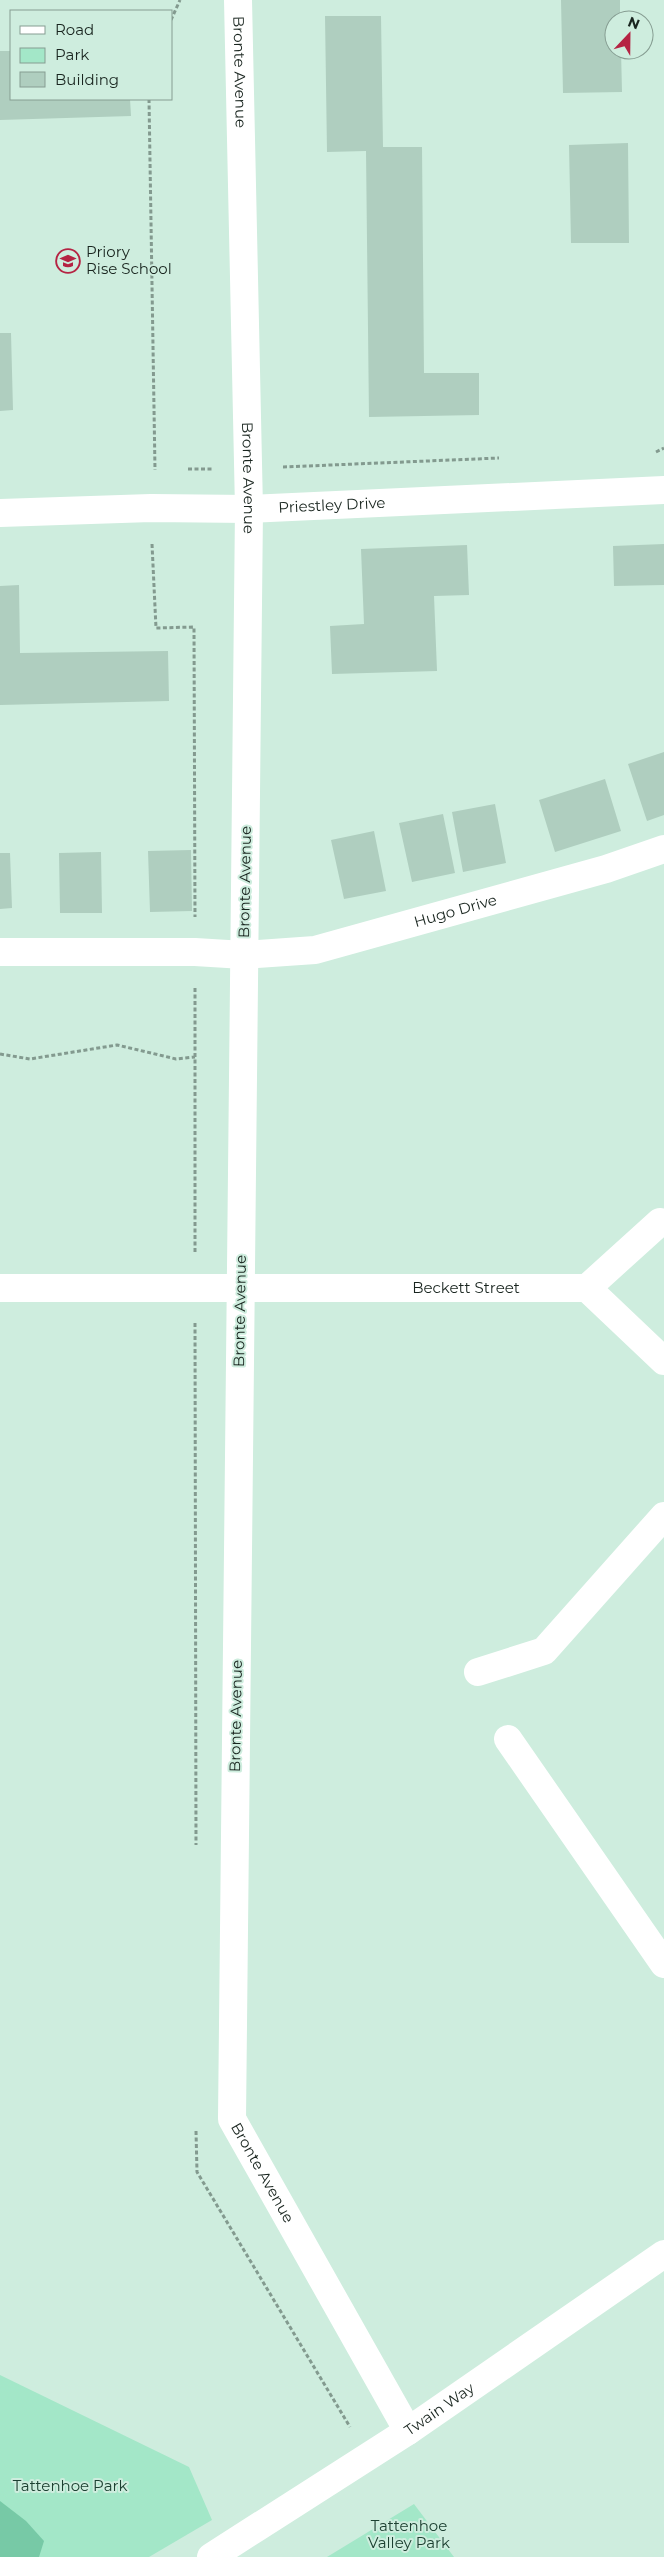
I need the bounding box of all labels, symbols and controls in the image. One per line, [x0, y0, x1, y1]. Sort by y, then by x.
legend [10, 10, 172, 100]
north arrow [604, 10, 654, 60]
text: N [625, 12, 642, 33]
street label: Bronte Avenue [229, 16, 251, 128]
text: Road [55, 20, 94, 39]
text: Park [55, 45, 89, 64]
text: Building [55, 70, 119, 89]
place label: Priory Rise School [86, 242, 172, 278]
school or university icon: Priory Rise School [55, 248, 81, 274]
street label: Bronte Avenue [238, 422, 259, 534]
street label: Priestley Drive [278, 493, 386, 517]
street label: Bronte Avenue [234, 826, 255, 938]
street label: Hugo Drive [412, 890, 499, 931]
street label: Bronte Avenue [229, 1255, 250, 1367]
street label: Beckett Street [412, 1278, 520, 1297]
street label: Bronte Avenue [225, 1660, 246, 1772]
street label: Bronte Avenue [227, 2119, 299, 2226]
street label: Twain Way [401, 2378, 478, 2440]
park label: Tattenhoe Park [13, 2476, 127, 2495]
park label: Tattenhoe Valley Park [368, 2516, 450, 2552]

